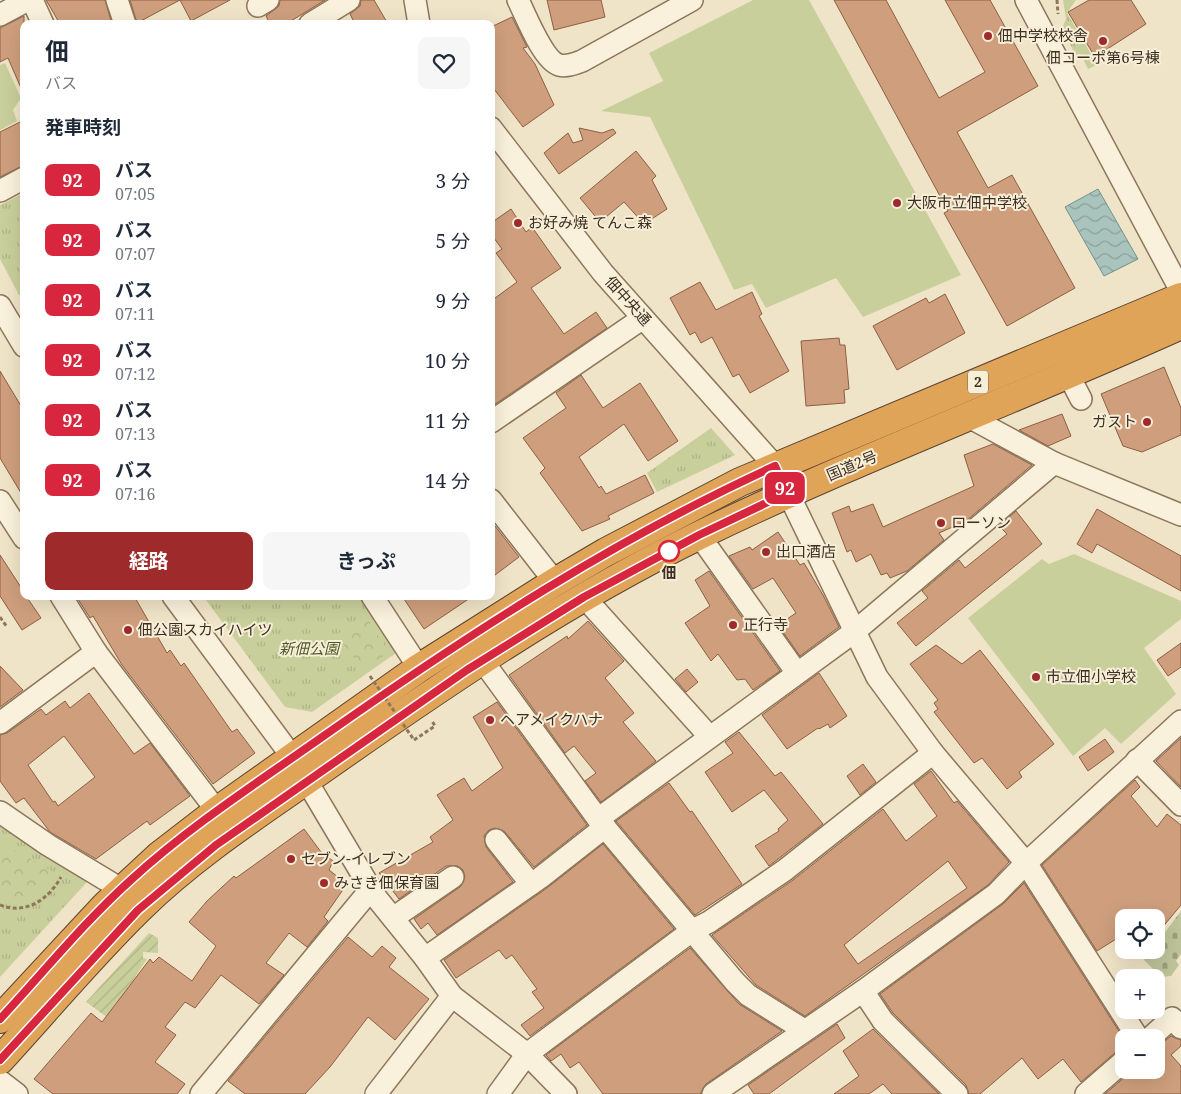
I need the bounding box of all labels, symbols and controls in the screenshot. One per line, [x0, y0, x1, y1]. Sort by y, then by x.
place label: 佃中学校校舎 [998, 25, 1088, 45]
marker: 佃中学校校舎 [982, 30, 994, 42]
text: 佃 [45, 34, 69, 67]
marker: 佃コーポ第6号棟 [1097, 35, 1109, 47]
button: heart [418, 37, 470, 89]
place label: 佃コーポ第6号棟 [1046, 47, 1160, 67]
text: バス [45, 72, 77, 94]
text: 発車時刻 [45, 114, 121, 140]
text: バス [115, 157, 153, 183]
text: 92 [62, 168, 83, 192]
text: 3 分 [435, 168, 470, 194]
text: 07:05 [115, 183, 155, 205]
place label: 大阪市立佃中学校 [907, 192, 1027, 212]
marker: 大阪市立佃中学校 [891, 197, 903, 209]
place label: お好み焼 てんこ森 [528, 212, 652, 232]
text: バス [115, 217, 153, 243]
marker: お好み焼 てんこ森 [512, 217, 524, 229]
text: 92 [62, 228, 83, 252]
text: 5 分 [435, 228, 470, 254]
text: 07:07 [115, 243, 155, 265]
street label: 佃中央通 [601, 271, 656, 329]
text: バス [115, 277, 153, 303]
text: 92 [62, 288, 83, 312]
text: 9 分 [435, 288, 470, 314]
text: 07:11 [115, 303, 155, 325]
text: バス [115, 337, 153, 363]
text: 92 [62, 348, 83, 372]
text: 10 分 [425, 348, 470, 374]
text: 07:12 [115, 363, 155, 385]
road number: 2 [968, 371, 988, 394]
text: バス [115, 397, 153, 423]
text: 92 [62, 408, 83, 432]
text: 11 分 [425, 408, 470, 434]
place label: ガスト [1092, 411, 1137, 431]
marker: ガスト [1141, 416, 1153, 428]
text: 07:13 [115, 423, 155, 445]
street label: 国道2号 [823, 445, 880, 485]
text: バス [115, 457, 153, 483]
text: 92 [62, 468, 83, 492]
text: 14 分 [425, 468, 470, 494]
line badge: 92 [762, 472, 808, 504]
text: 92 [775, 476, 795, 500]
text: 07:16 [115, 483, 155, 505]
place label: ローソン [951, 512, 1011, 532]
marker: ローソン [935, 517, 947, 529]
button: 経路 [45, 532, 253, 590]
button: きっぷ [263, 532, 470, 590]
marker: 佃 [658, 540, 680, 562]
place label: 出口酒店 [776, 541, 836, 561]
marker: 出口酒店 [760, 546, 772, 558]
place label: 佃 [661, 562, 677, 582]
place label: 正行寺 [743, 614, 788, 634]
place label: 佃公園スカイハイツ [138, 619, 272, 639]
marker: 正行寺 [727, 619, 739, 631]
marker: 佃公園スカイハイツ [122, 624, 134, 636]
park label: 新佃公園 [279, 638, 341, 658]
place label: 市立佃小学校 [1046, 666, 1136, 686]
marker: 市立佃小学校 [1030, 671, 1042, 683]
place label: ヘアメイクハナ [500, 709, 603, 729]
marker: ヘアメイクハナ [484, 714, 496, 726]
place label: セブン-イレブン [301, 848, 411, 868]
marker: セブン-イレブン [285, 853, 297, 865]
place label: みさき佃保育園 [334, 872, 439, 892]
marker: みさき佃保育園 [318, 877, 330, 889]
map controls [1115, 909, 1165, 1079]
button: locate [1115, 909, 1165, 959]
button: + [1115, 969, 1165, 1019]
button: − [1115, 1029, 1165, 1079]

